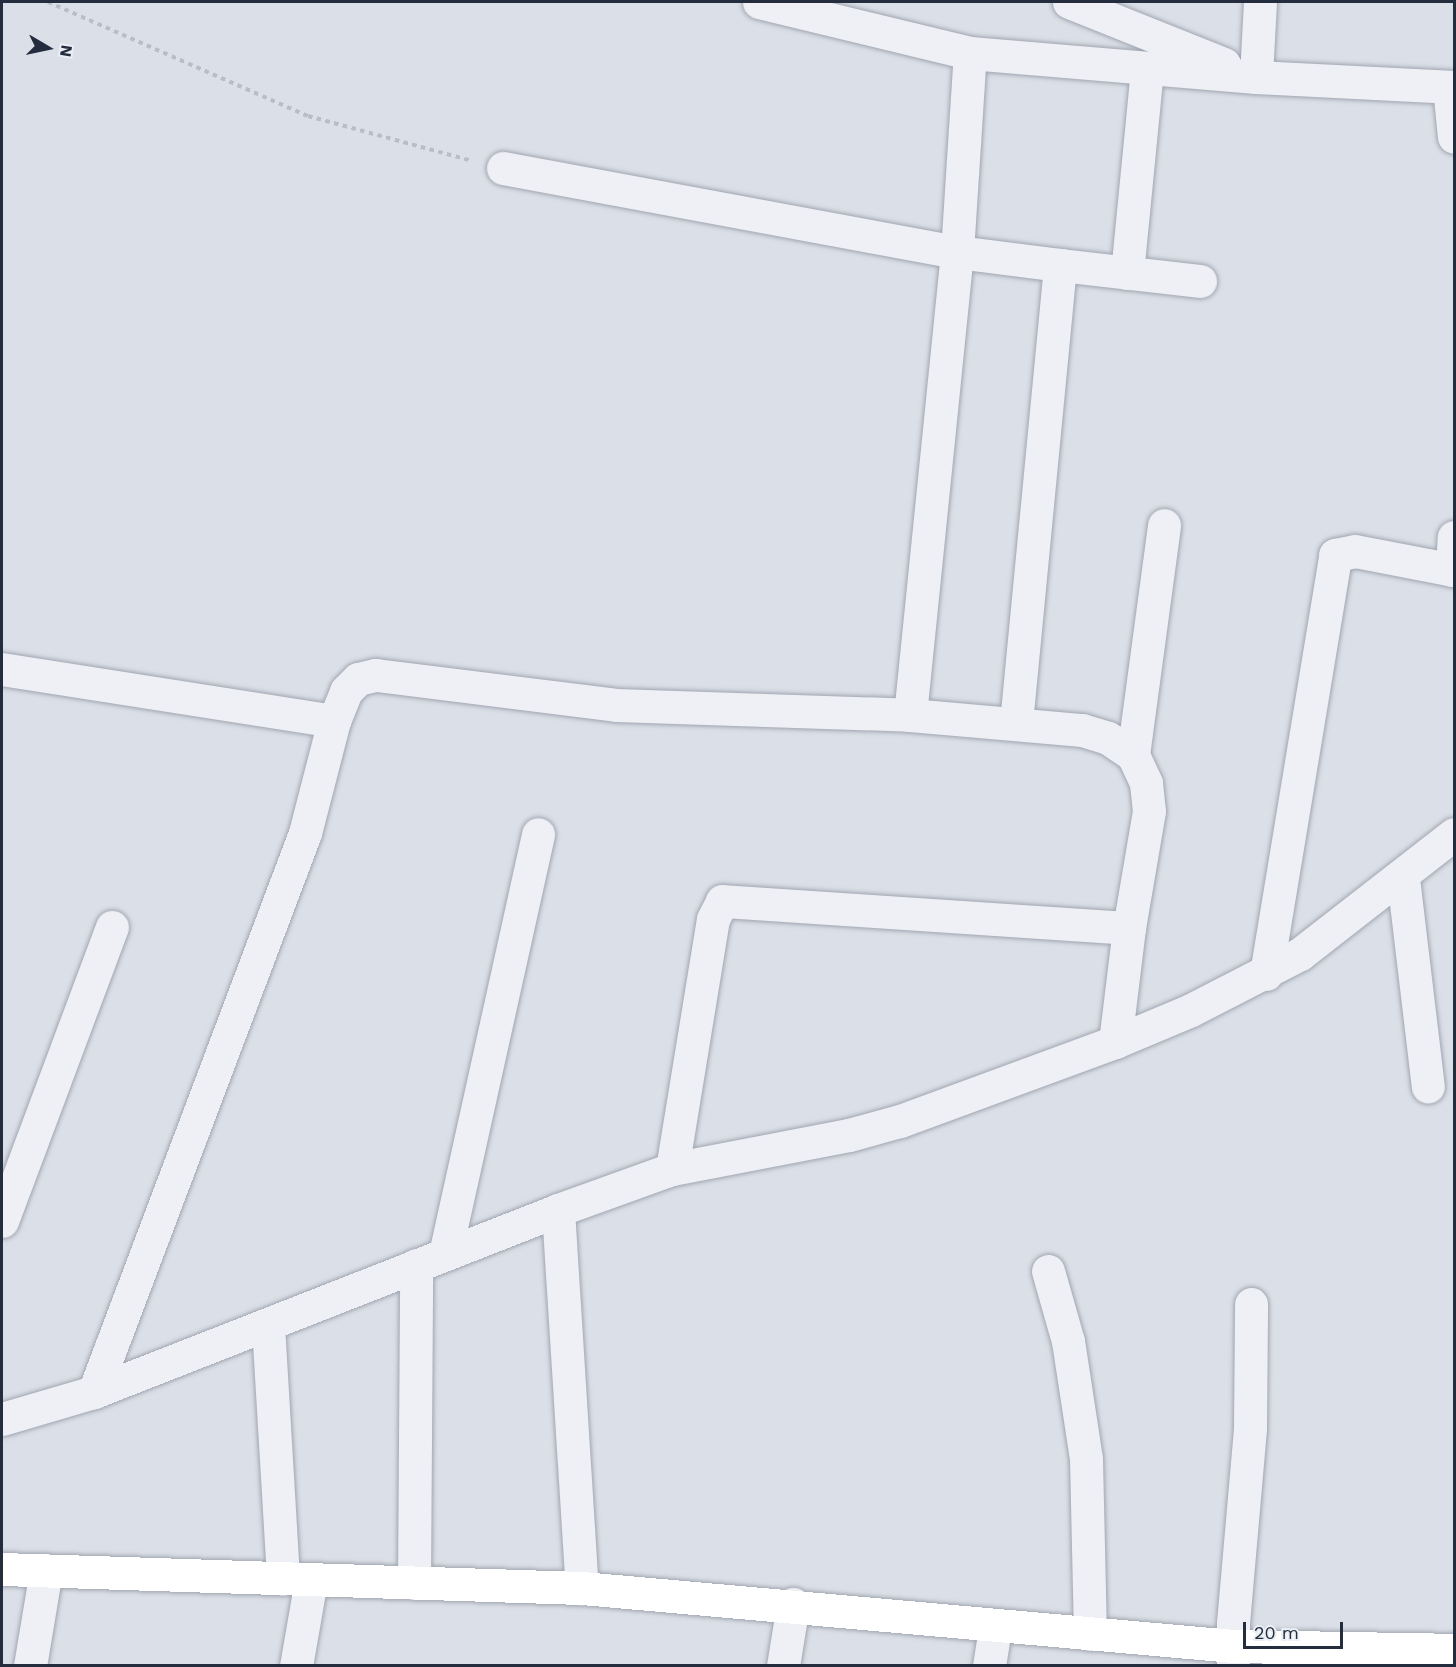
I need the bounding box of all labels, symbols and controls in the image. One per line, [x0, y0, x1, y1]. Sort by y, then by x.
north arrow [18, 18, 78, 78]
text: N [56, 44, 77, 58]
scale bar [1246, 1610, 1346, 1648]
text: 20 m [1254, 1622, 1299, 1643]

